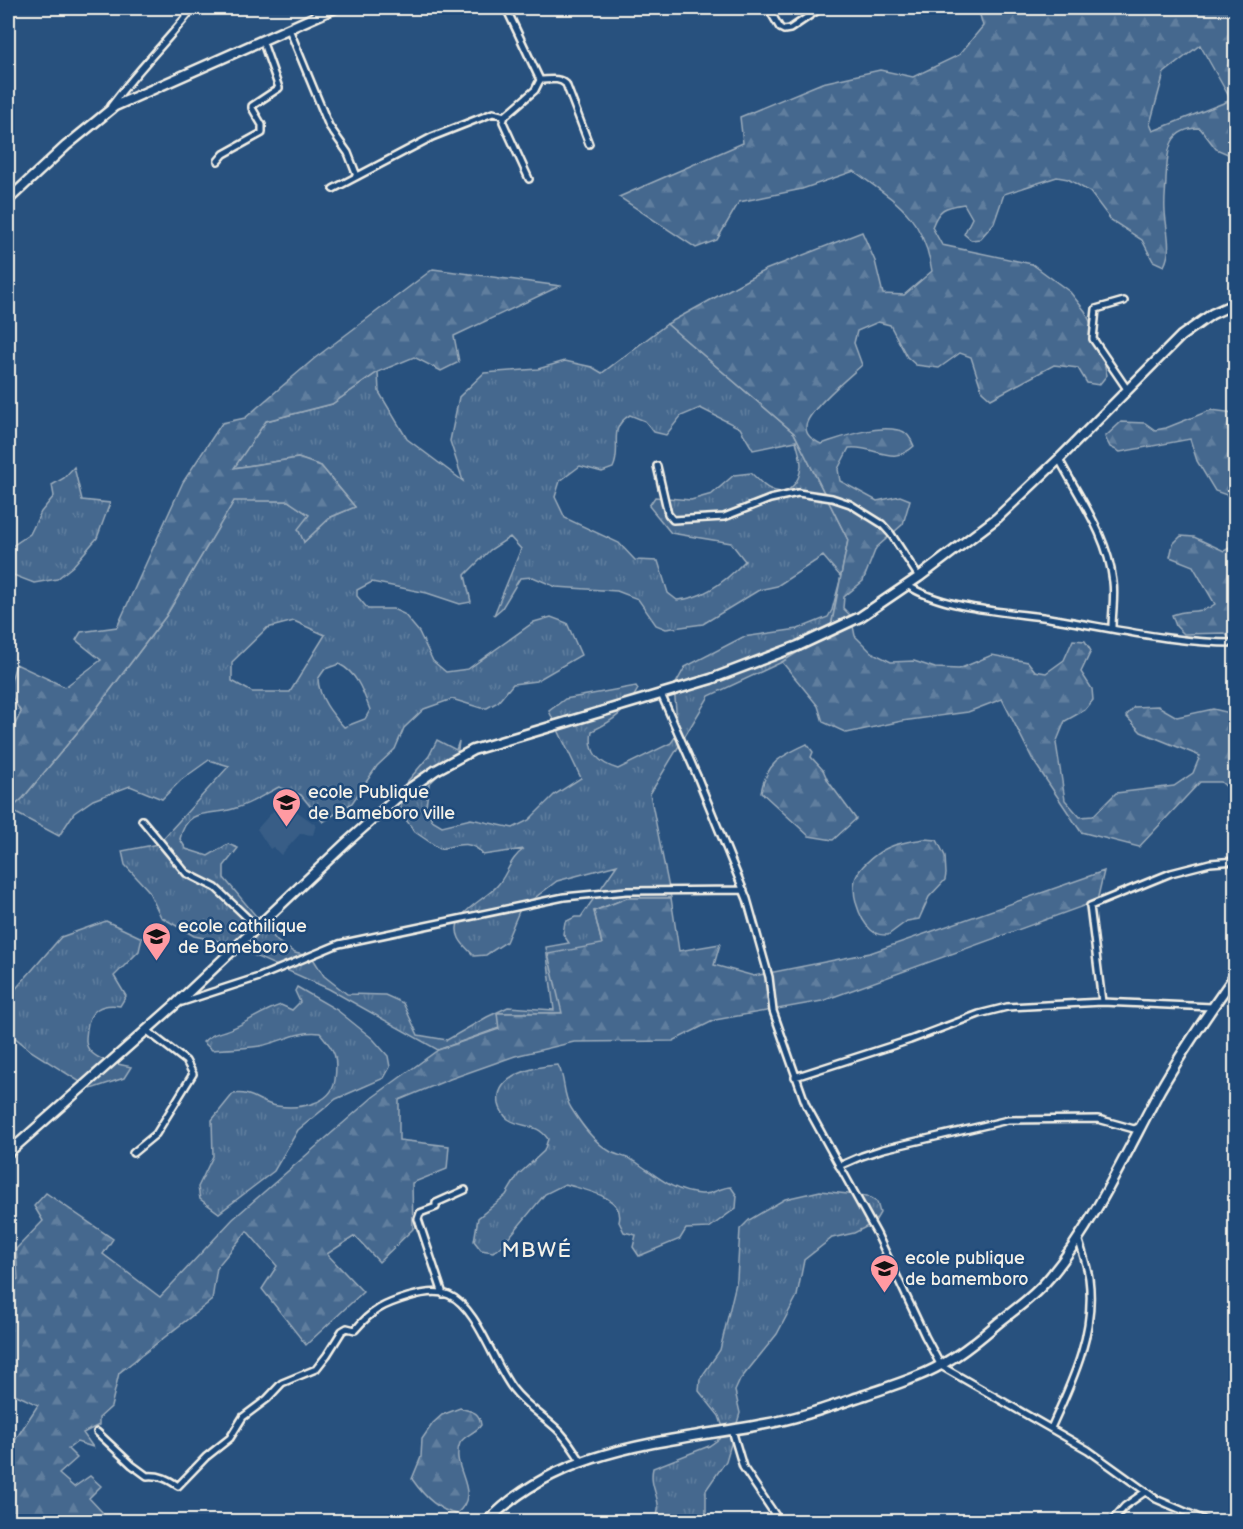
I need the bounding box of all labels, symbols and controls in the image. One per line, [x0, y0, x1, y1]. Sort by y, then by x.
place label: ecole Publique de Bameboro ville [308, 782, 455, 824]
school or university icon: ecole Publique de Bameboro ville [271, 786, 303, 828]
place label: ecole cathilique de Bameboro [178, 916, 307, 958]
school or university icon: ecole cathilique de Bameboro [141, 920, 173, 962]
district label: MBWÉ [501, 1238, 573, 1263]
place label: ecole publique de bamemboro [905, 1248, 1029, 1290]
school or university icon: ecole publique de bamemboro [868, 1252, 900, 1294]

